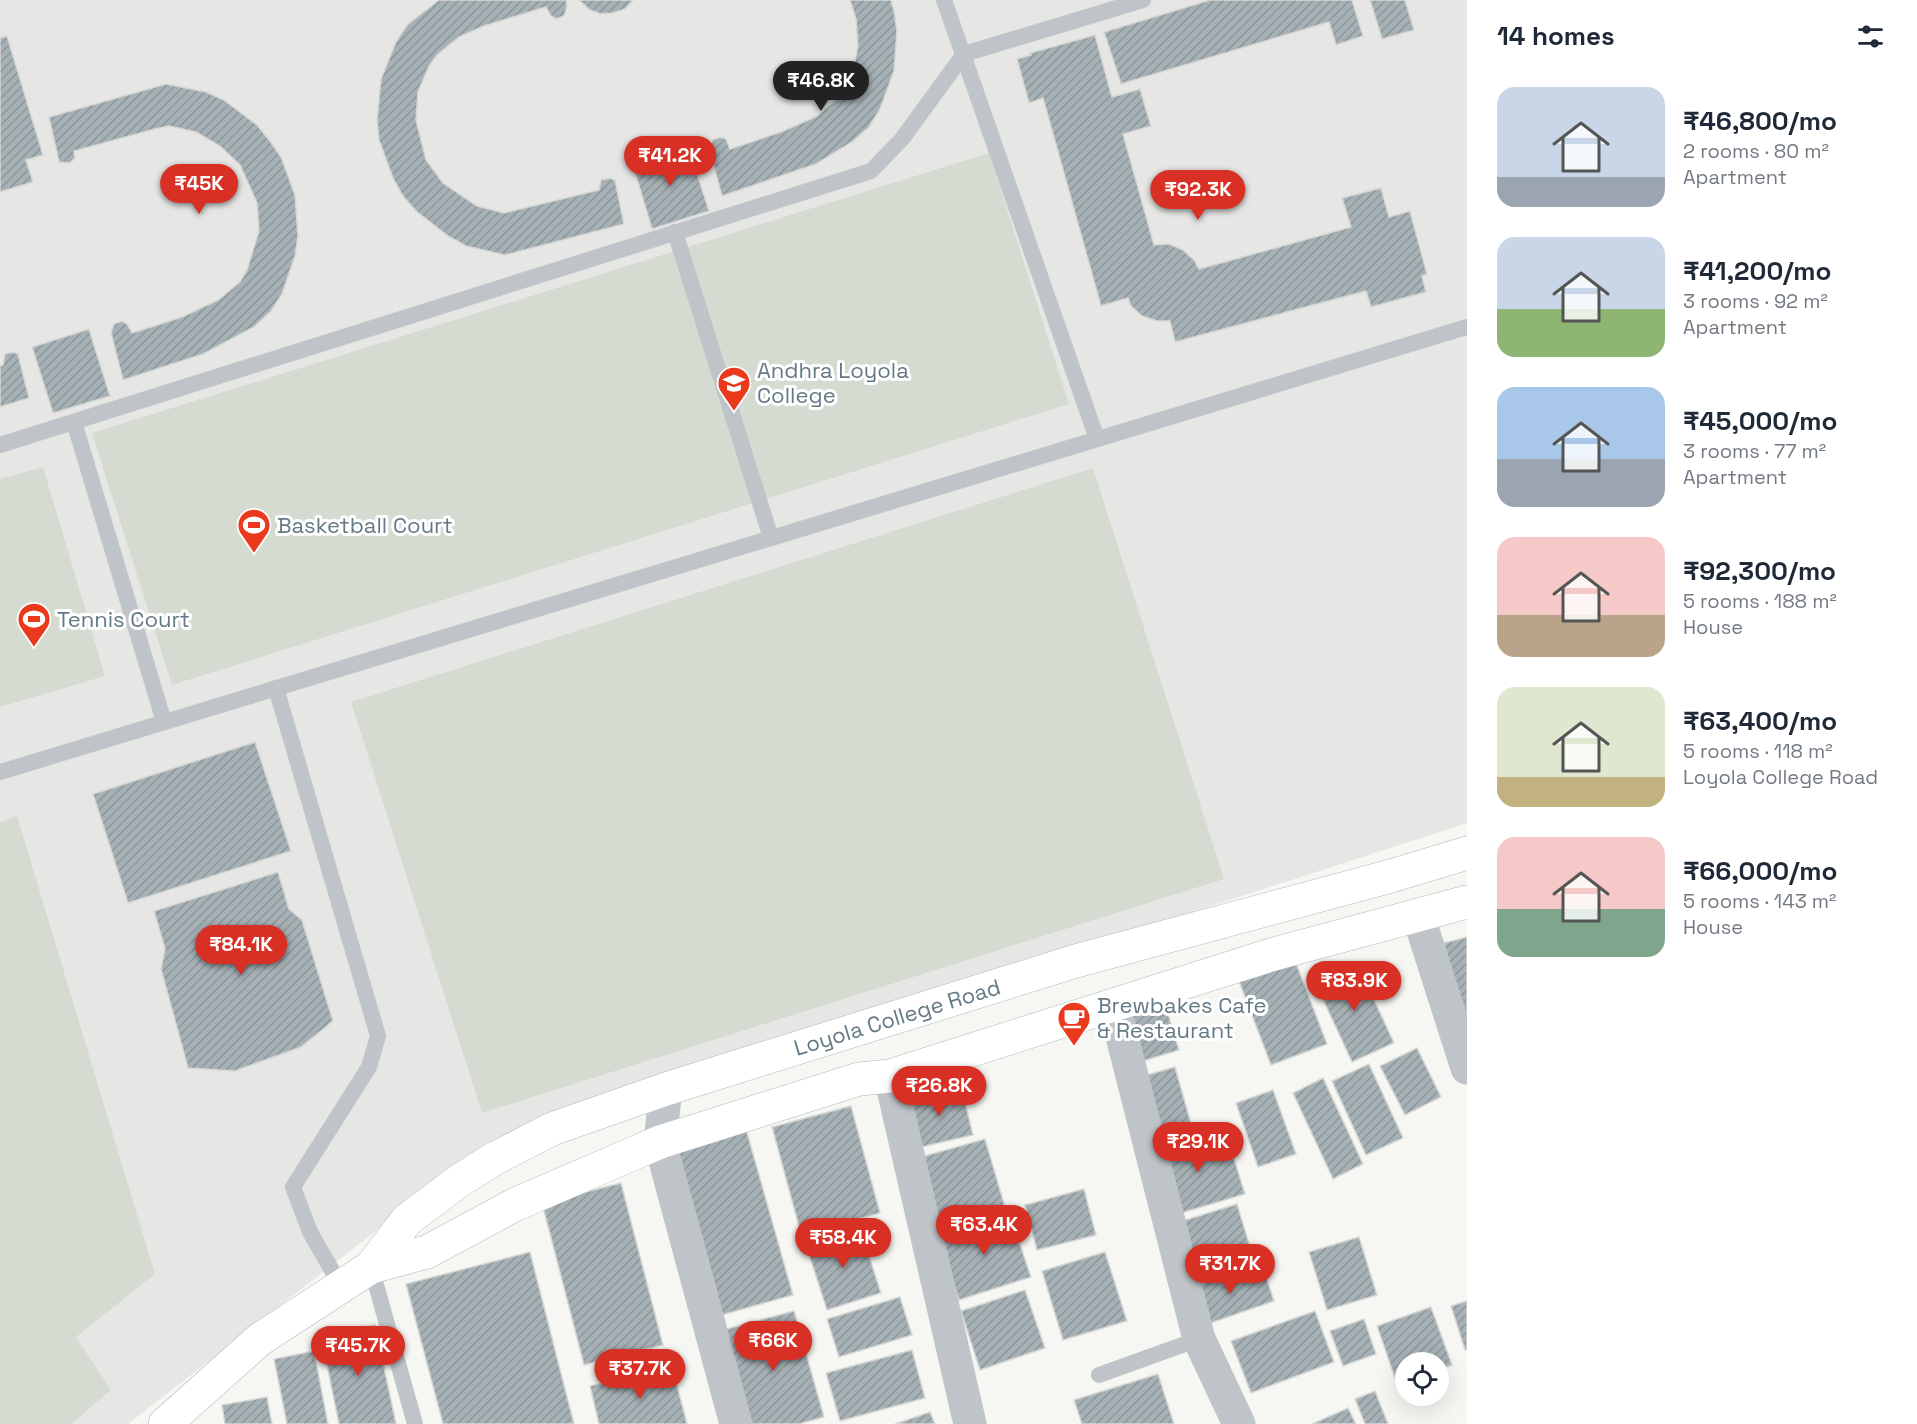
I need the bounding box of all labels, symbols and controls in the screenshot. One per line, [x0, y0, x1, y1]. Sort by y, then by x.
text: 14 homes [1497, 19, 1615, 53]
icon: filters [1854, 20, 1887, 53]
pin: ₹46.8K [772, 61, 870, 112]
text: ₹46.8K [787, 67, 855, 93]
text: ₹46,800/mo [1683, 104, 1837, 138]
icon: home [1545, 111, 1617, 183]
pin: ₹41.2K [621, 136, 719, 187]
text: 2 rooms · 80 m² [1683, 138, 1829, 164]
text: ₹41.2K [638, 142, 702, 168]
pin: ₹45K [163, 164, 235, 215]
text: Apartment [1683, 164, 1787, 190]
text: ₹45K [174, 170, 224, 196]
pin: ₹92.3K [1149, 170, 1247, 221]
text: ₹92.3K [1164, 176, 1232, 202]
text: ₹41,200/mo [1683, 254, 1831, 288]
icon: home [1545, 261, 1617, 333]
text: 3 rooms · 92 m² [1683, 288, 1828, 314]
text: Apartment [1683, 314, 1787, 340]
place label: Andhra Loyola College [757, 356, 909, 409]
school or university icon: Andhra Loyola College [716, 365, 752, 412]
text: ₹45,000/mo [1683, 404, 1837, 438]
icon: home [1545, 411, 1617, 483]
text: 3 rooms · 77 m² [1683, 438, 1826, 464]
text: Apartment [1683, 464, 1787, 490]
sports icon: Basketball Court [236, 507, 272, 554]
place label: Basketball Court [277, 511, 453, 539]
text: ₹92,300/mo [1683, 554, 1836, 588]
icon: home [1545, 561, 1617, 633]
text: 5 rooms · 188 m² [1683, 588, 1837, 614]
sports icon: Tennis Court [16, 601, 52, 648]
place label: Tennis Court [57, 605, 190, 633]
text: House [1683, 614, 1743, 640]
text: ₹63,400/mo [1683, 704, 1837, 738]
icon: home [1545, 711, 1617, 783]
text: 5 rooms · 118 m² [1683, 738, 1833, 764]
text: Loyola College Road [1683, 764, 1878, 790]
text: ₹66,000/mo [1683, 854, 1837, 888]
icon: home [1545, 861, 1617, 933]
text: 5 rooms · 143 m² [1683, 888, 1836, 914]
text: House [1683, 914, 1743, 940]
pin: ₹84.1K [192, 925, 290, 976]
text: ₹84.1K [209, 931, 273, 957]
pin: ₹83.9K [1305, 961, 1403, 1012]
text: ₹83.9K [1320, 967, 1388, 993]
street label: Loyola College Road [790, 972, 1004, 1062]
place label: Brewbakes Cafe & Restaurant [1097, 991, 1267, 1044]
cafe icon: Brewbakes Cafe & Restaurant [1056, 1000, 1092, 1047]
pin: ₹26.8K [890, 1066, 988, 1117]
text: ₹26.8K [905, 1072, 973, 1098]
pin: ₹29.1K [1149, 1122, 1247, 1173]
text: ₹29.1K [1167, 1128, 1229, 1154]
pin: ₹63.4K [935, 1205, 1033, 1256]
text: ₹63.4K [950, 1211, 1018, 1237]
pin: ₹58.4K [794, 1218, 892, 1269]
text: ₹58.4K [809, 1224, 877, 1250]
pin: ₹31.7K [1181, 1244, 1279, 1295]
text: ₹31.7K [1199, 1250, 1261, 1276]
pin: ₹66K [737, 1321, 809, 1372]
pin: ₹45.7K [309, 1326, 407, 1377]
text: ₹66K [748, 1327, 798, 1353]
text: ₹45.7K [325, 1332, 391, 1358]
pin: ₹37.7K [591, 1349, 689, 1400]
map controls [1395, 1352, 1449, 1406]
button: locate [1395, 1352, 1449, 1406]
text: ₹37.7K [608, 1355, 672, 1381]

